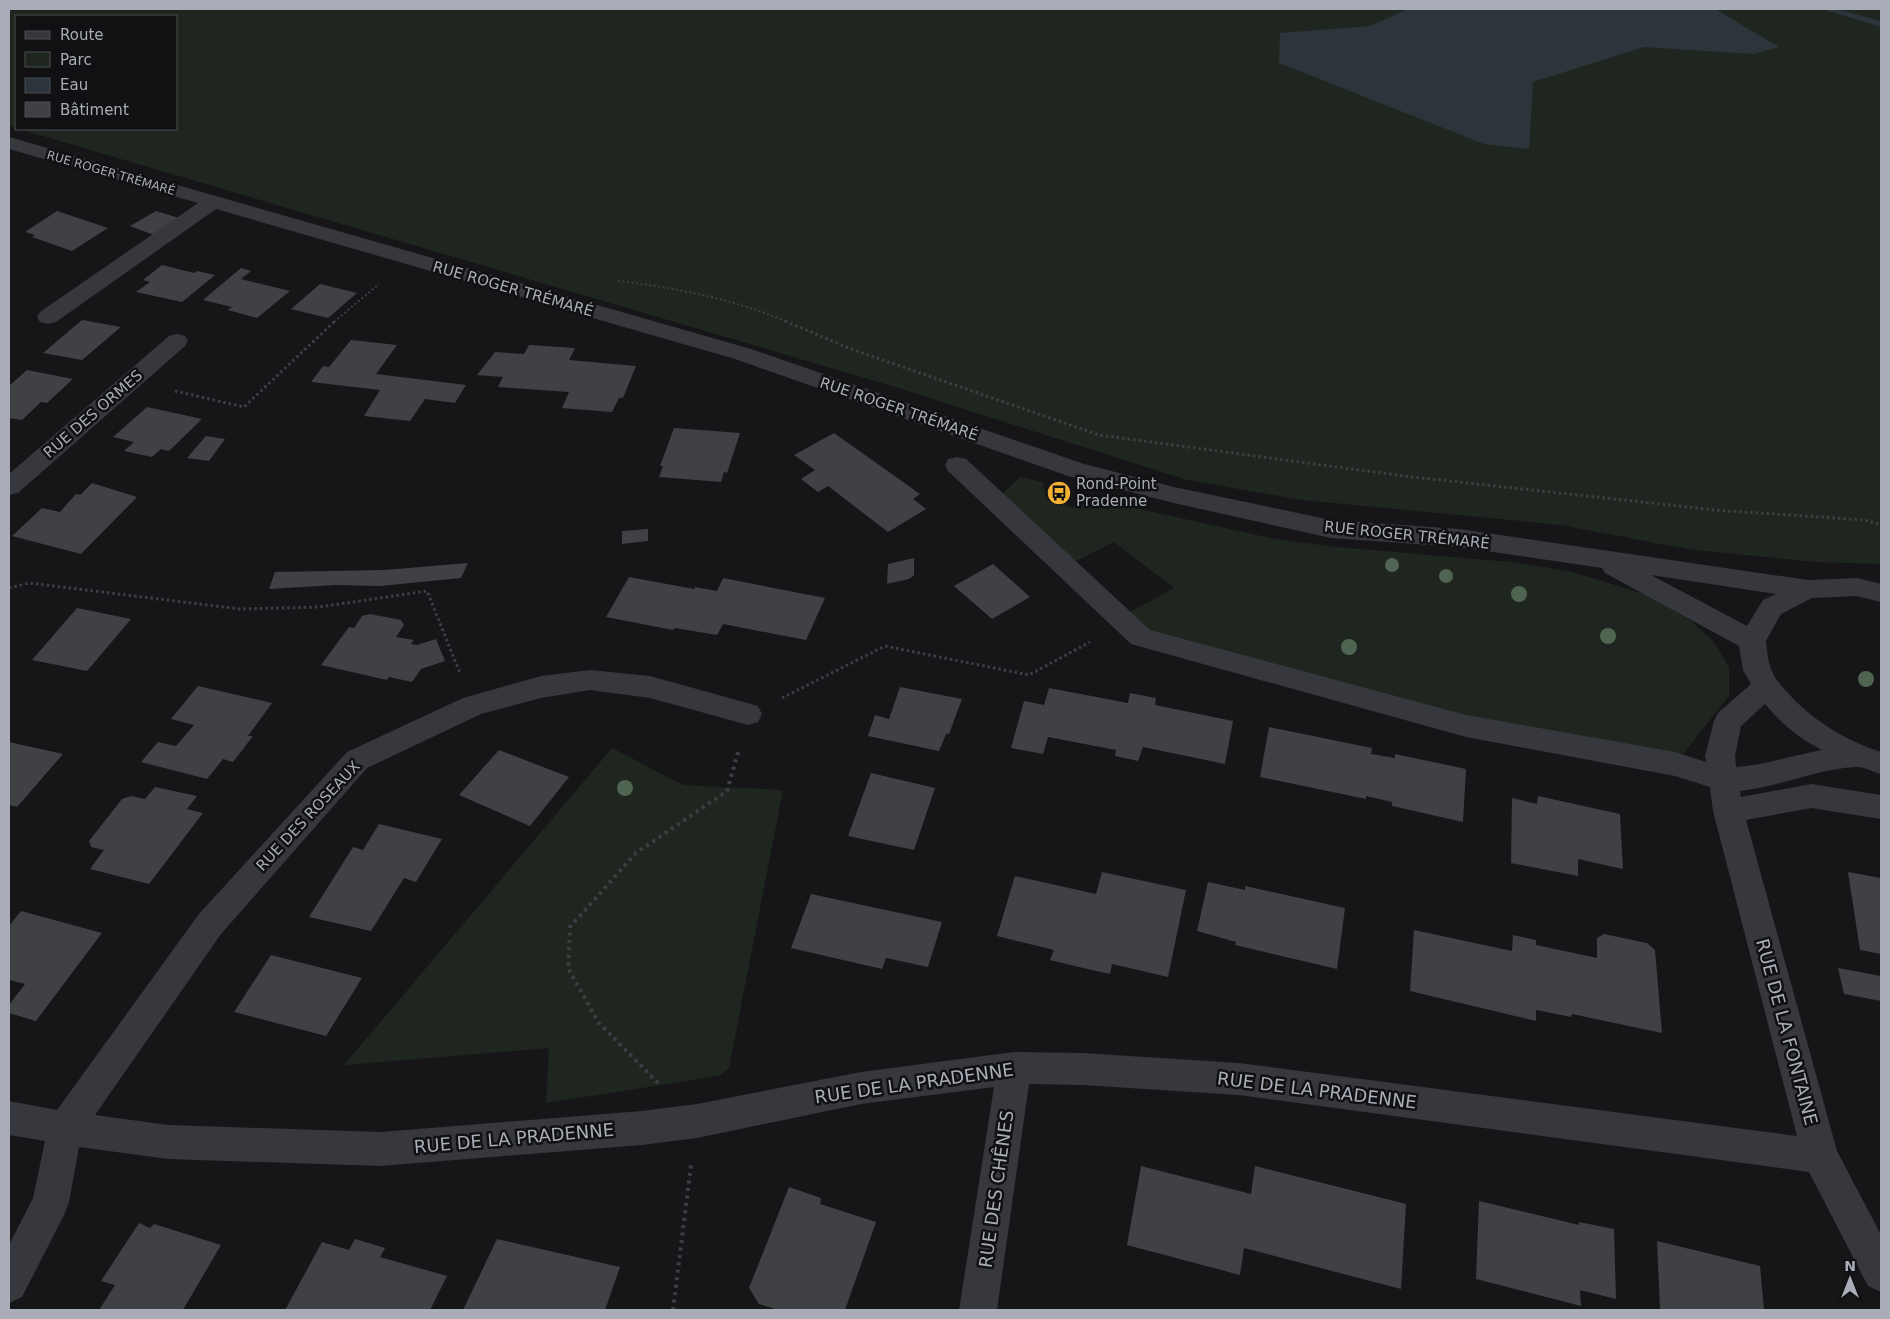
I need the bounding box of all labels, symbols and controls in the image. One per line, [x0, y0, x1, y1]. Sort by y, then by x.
legend [15, 15, 178, 130]
text: Route [60, 26, 104, 44]
text: Parc [60, 51, 92, 69]
text: Eau [60, 76, 88, 94]
text: Bâtiment [60, 101, 129, 119]
street label: RUE ROGER TRÉMARÉ [45, 147, 177, 198]
street label: RUE ROGER TRÉMARÉ [431, 256, 596, 321]
street label: RUE DES ORMES [40, 366, 146, 462]
street label: RUE ROGER TRÉMARÉ [817, 372, 981, 445]
place label: Rond-Point Pradenne [1076, 475, 1157, 510]
bus stop icon: Rond-Point Pradenne [1046, 480, 1072, 506]
street label: RUE ROGER TRÉMARÉ [1323, 516, 1491, 553]
street label: RUE DES ROSEAUX [252, 757, 364, 875]
street label: RUE DE LA FONTAINE [1752, 936, 1822, 1128]
street label: RUE DE LA PRADENNE [813, 1059, 1015, 1107]
street label: RUE DE LA PRADENNE [1216, 1067, 1418, 1113]
street label: RUE DES CHÊNES [975, 1109, 1017, 1269]
street label: RUE DE LA PRADENNE [413, 1119, 615, 1157]
north arrow [1825, 1254, 1875, 1304]
text: N [1844, 1258, 1856, 1274]

